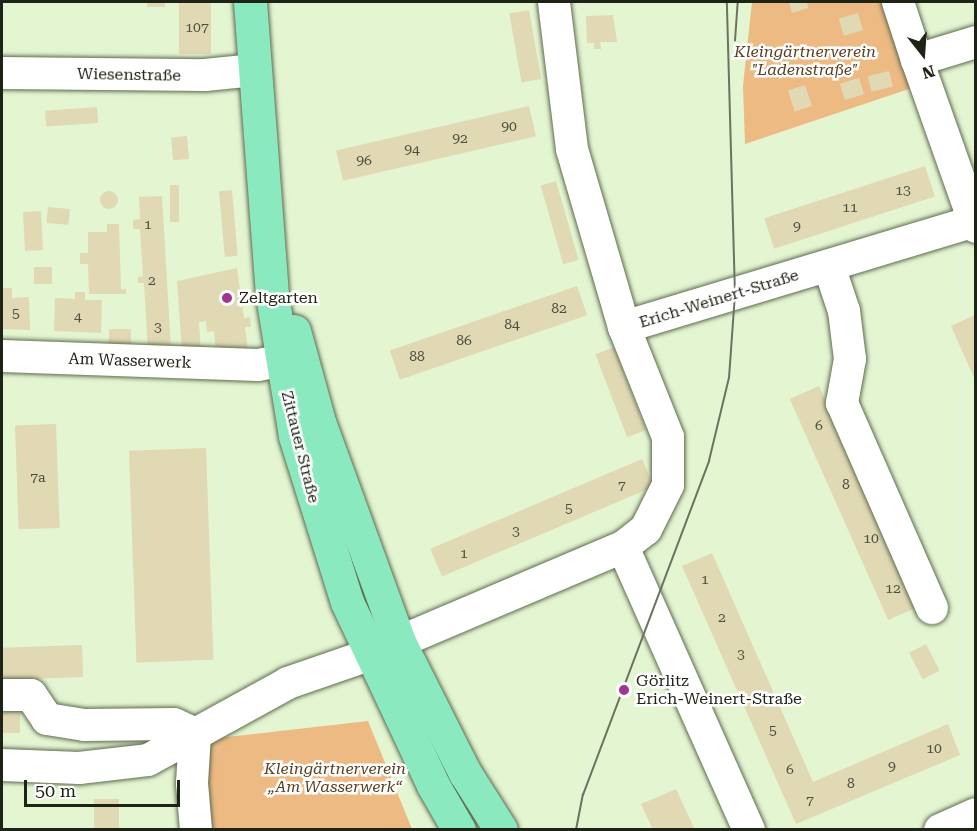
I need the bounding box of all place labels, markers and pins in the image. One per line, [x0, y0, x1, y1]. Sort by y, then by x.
place label: Zeltgarten [239, 288, 318, 308]
marker: Zeltgarten [220, 291, 234, 305]
place label: Görlitz Erich-Weinert-Straße [636, 671, 802, 709]
marker: Görlitz Erich-Weinert-Straße [617, 683, 631, 697]

